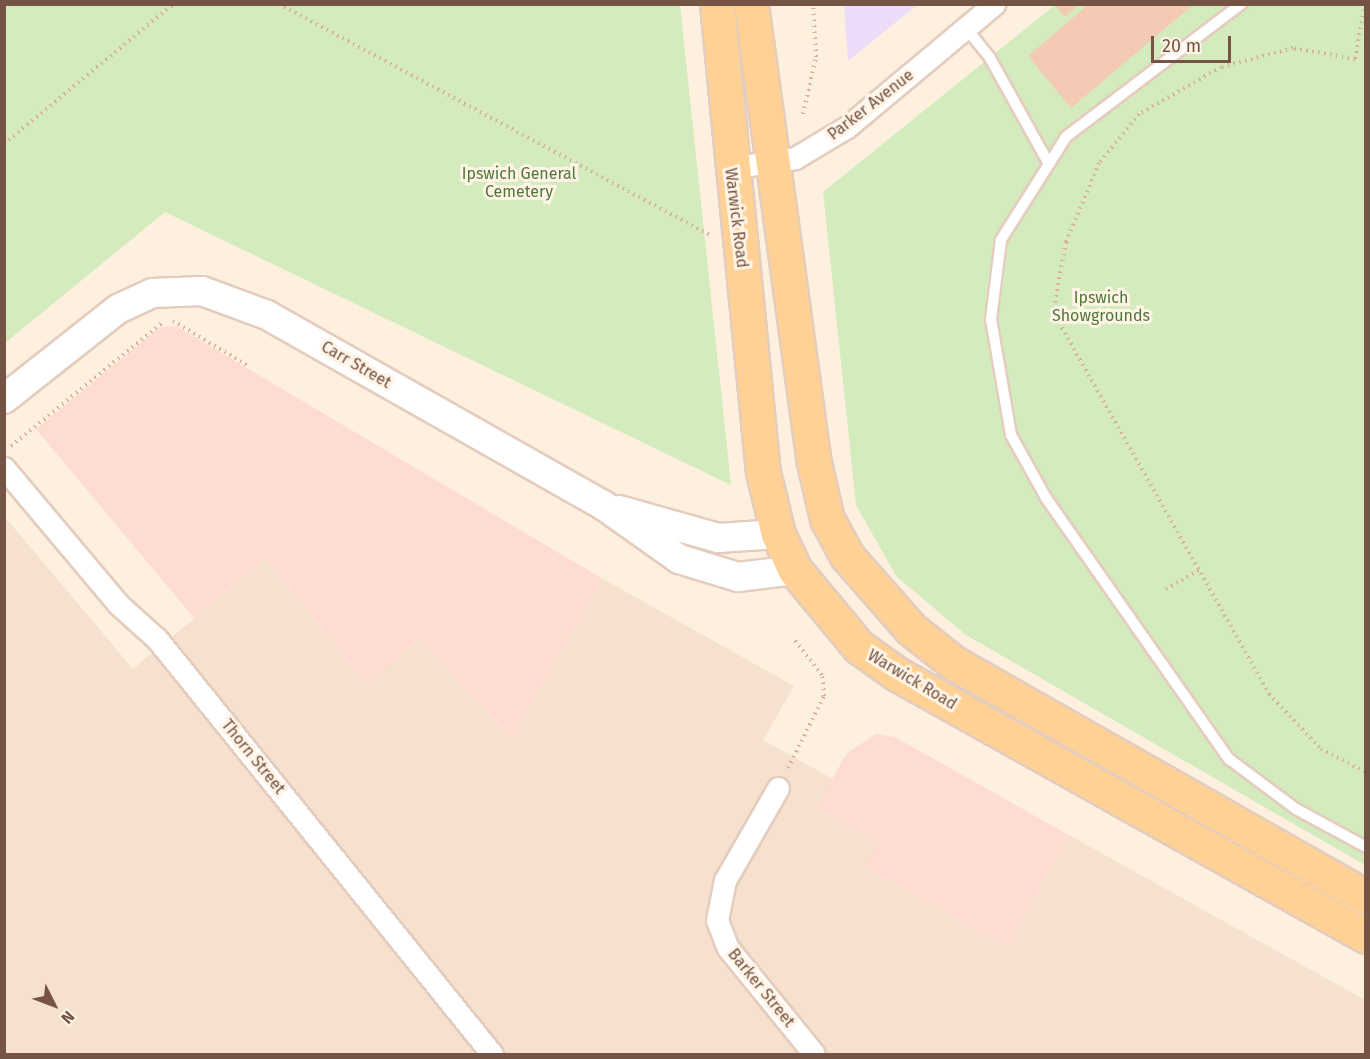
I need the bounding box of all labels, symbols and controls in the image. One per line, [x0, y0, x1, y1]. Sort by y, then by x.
scale bar [1154, 24, 1234, 62]
text: 20 m [1162, 35, 1201, 57]
street label: Parker Avenue [824, 66, 918, 144]
park label: Ipswich General Cemetery [462, 164, 576, 202]
street label: Warwick Road [720, 167, 752, 269]
park label: Ipswich Showgrounds [1052, 288, 1150, 326]
street label: Carr Street [318, 337, 394, 393]
street label: Warwick Road [864, 646, 960, 714]
street label: Thorn Street [217, 716, 289, 798]
street label: Barker Street [724, 945, 798, 1031]
north arrow [24, 975, 84, 1035]
text: N [57, 1007, 78, 1028]

